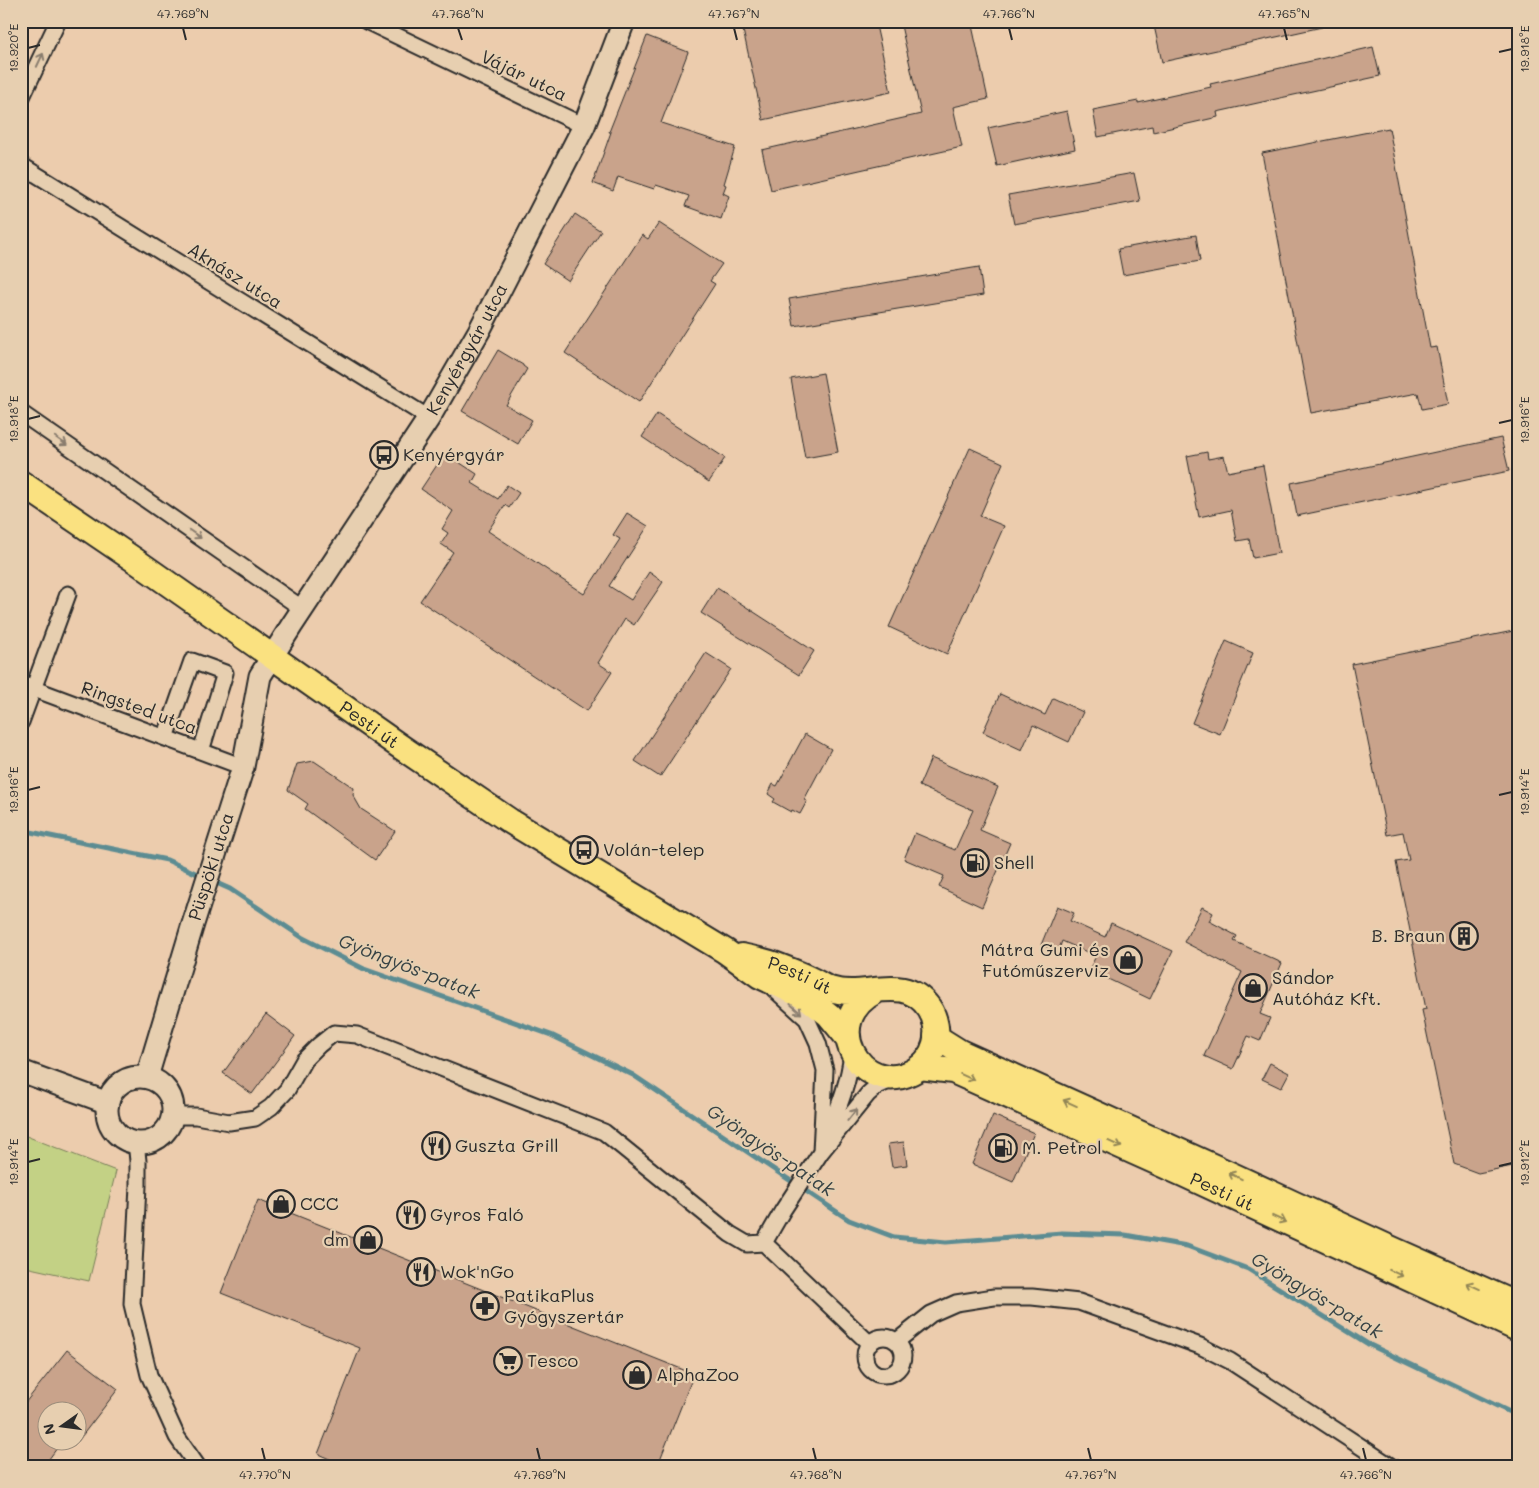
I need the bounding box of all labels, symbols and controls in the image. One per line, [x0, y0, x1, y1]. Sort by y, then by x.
text: 47.769°N [157, 5, 209, 21]
text: 47.768°N [432, 5, 484, 21]
text: 47.767°N [708, 5, 760, 21]
text: 47.766°N [983, 5, 1035, 21]
text: 47.765°N [1258, 5, 1310, 21]
text: 19.920°E [5, 24, 21, 72]
text: 19.918°E [1516, 25, 1532, 73]
street label: Vájár utca [477, 44, 571, 106]
one-way arrow [35, 53, 45, 68]
street label: Aknász utca [184, 237, 287, 314]
street label: Kenyérgyár utca [420, 279, 512, 419]
text: 19.918°E [5, 395, 21, 443]
text: 19.916°E [1516, 396, 1532, 444]
one-way arrow [54, 436, 68, 446]
bus stop icon: Kenyérgyár [369, 440, 399, 470]
place label: Kenyérgyár [403, 442, 505, 466]
one-way arrow [187, 529, 201, 539]
street label: Ringsted utca [78, 675, 201, 739]
street label: Pesti út [335, 695, 405, 753]
text: 19.916°E [5, 766, 21, 814]
text: 19.914°E [1516, 768, 1532, 816]
street label: Püspöki utca [182, 809, 239, 923]
bus stop icon: Volán-telep [569, 835, 599, 865]
place label: Volán-telep [603, 837, 704, 861]
fuel station icon: Shell [960, 848, 990, 878]
place label: Shell [994, 850, 1034, 874]
building icon: B. Braun [1449, 921, 1479, 951]
place label: B. Braun [1371, 923, 1445, 947]
water label: Gyöngyös-patak [335, 927, 484, 1004]
place label: Mátra Gumi és Futóműszerviz [980, 937, 1109, 982]
shop icon: Mátra Gumi és Futóműszerviz [1113, 945, 1143, 975]
street label: Pesti út [765, 950, 835, 1000]
place label: Sándor Autóház Kft. [1272, 965, 1381, 1010]
shop icon: Sándor Autóház Kft. [1238, 973, 1268, 1003]
one-way arrow [790, 1003, 802, 1015]
one-way arrow [959, 1073, 974, 1083]
one-way arrow [1063, 1097, 1078, 1107]
water label: Gyöngyös-patak [702, 1098, 841, 1202]
one-way arrow [846, 1109, 857, 1122]
restaurant icon: Guszta Grill [421, 1131, 451, 1161]
place label: Guszta Grill [455, 1133, 559, 1157]
fuel station icon: M. Petrol [988, 1133, 1018, 1163]
place label: M. Petrol [1022, 1135, 1102, 1159]
text: 19.914°E [5, 1138, 21, 1186]
one-way arrow [1107, 1139, 1122, 1149]
text: 19.912°E [1516, 1140, 1532, 1186]
street label: Pesti út [1186, 1166, 1258, 1216]
one-way arrow [1228, 1171, 1243, 1180]
shop icon: CCC [266, 1189, 296, 1219]
place label: CCC [300, 1191, 339, 1215]
restaurant icon: Gyros Faló [396, 1200, 426, 1230]
place label: Gyros Faló [430, 1202, 524, 1226]
one-way arrow [1271, 1214, 1286, 1224]
shop icon: dm [353, 1225, 383, 1255]
place label: dm [323, 1227, 349, 1251]
water label: Gyöngyös-patak [1247, 1245, 1388, 1344]
restaurant icon: Wok'nGo [406, 1257, 436, 1287]
place label: Wok'nGo [440, 1259, 514, 1283]
one-way arrow [1388, 1269, 1403, 1278]
one-way arrow [1466, 1280, 1481, 1290]
place label: PatikaPlus Gyógyszertár [504, 1283, 624, 1328]
pharmacy icon: PatikaPlus Gyógyszertár [470, 1291, 500, 1321]
supermarket icon: Tesco [493, 1346, 523, 1376]
place label: Tesco [527, 1348, 578, 1372]
shop icon: AlphaZoo [622, 1360, 652, 1390]
place label: AlphaZoo [656, 1362, 739, 1386]
north arrow [38, 1400, 88, 1450]
text: N [38, 1422, 59, 1437]
text: 47.770°N [239, 1466, 291, 1482]
text: 47.769°N [514, 1466, 566, 1482]
text: 47.768°N [790, 1466, 842, 1482]
text: 47.767°N [1065, 1466, 1117, 1482]
text: 47.766°N [1340, 1466, 1392, 1482]

